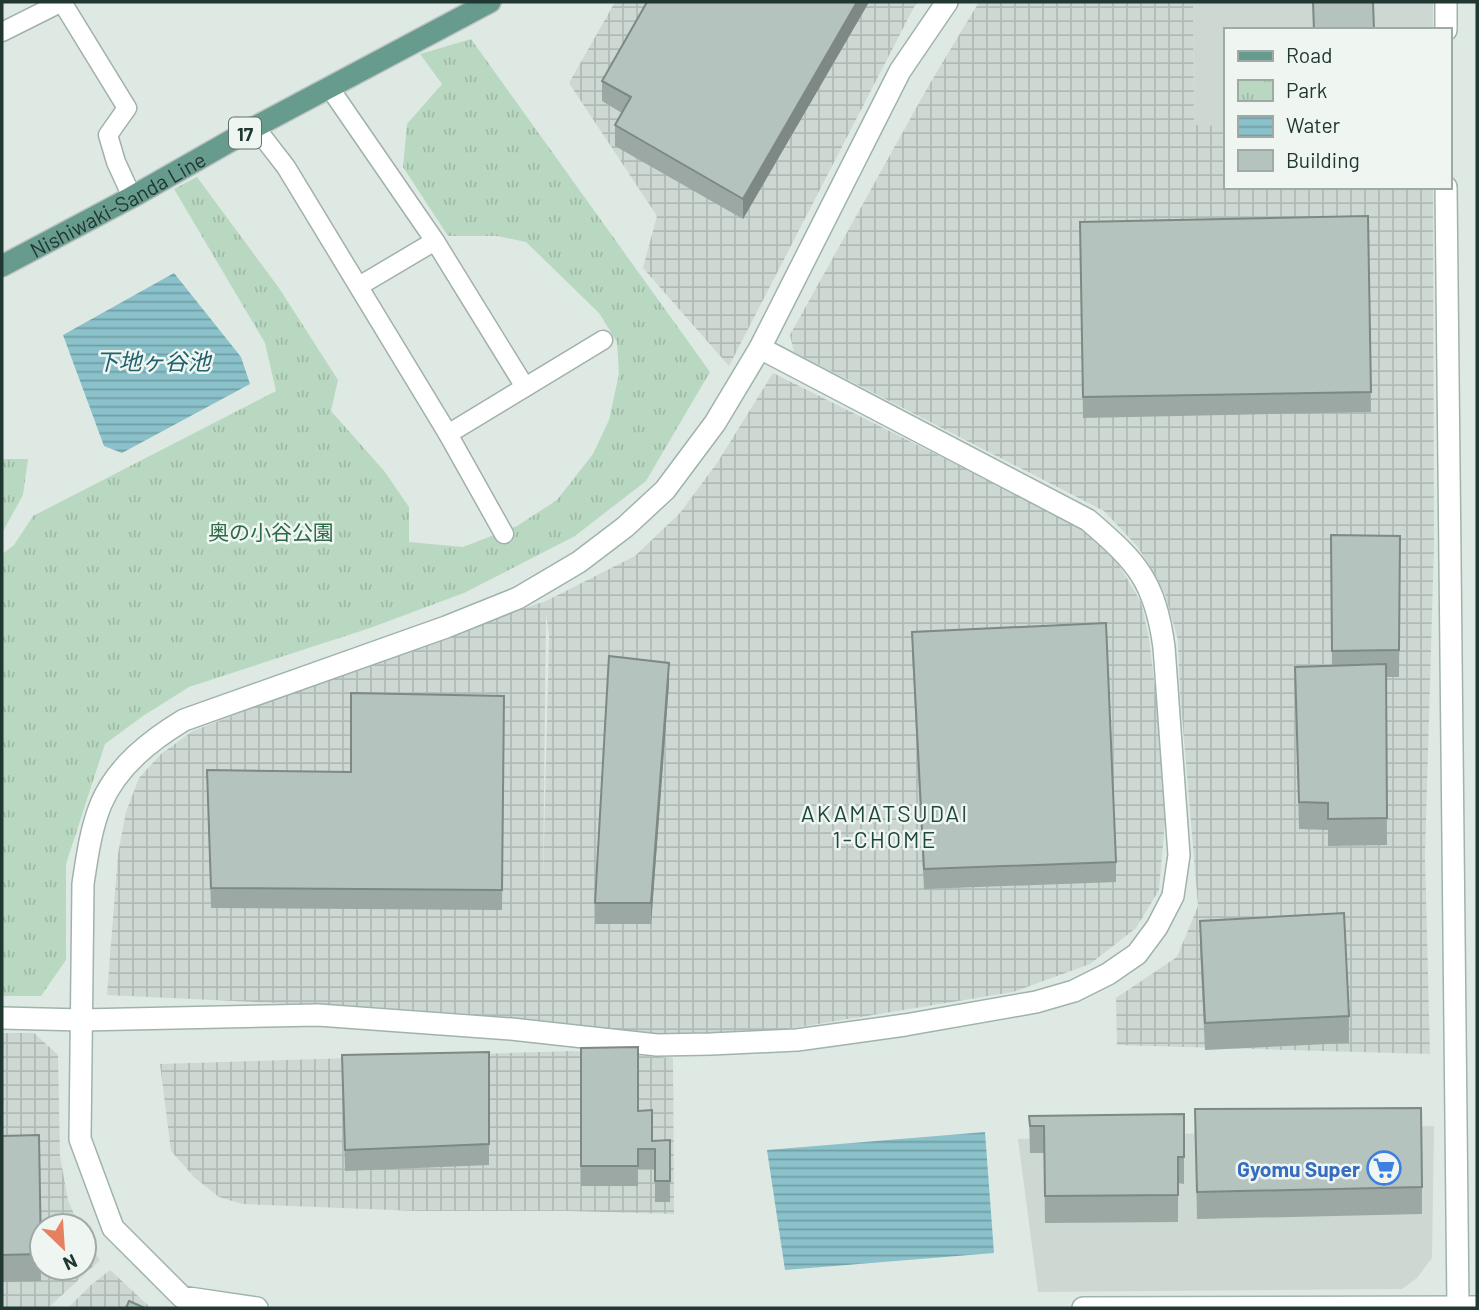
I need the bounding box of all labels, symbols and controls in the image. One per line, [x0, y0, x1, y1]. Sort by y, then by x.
legend [1224, 28, 1451, 189]
text: Road [1286, 42, 1332, 67]
text: Park [1286, 77, 1327, 102]
text: Water [1286, 112, 1341, 137]
road number: 17 [229, 118, 261, 148]
street label: Nishiwaki-Sanda Line [25, 146, 209, 262]
text: Building [1286, 147, 1360, 172]
water label: 下地ヶ谷池 [96, 347, 213, 375]
park label: 奥の小谷公園 [208, 519, 334, 544]
district label: AKAMATSUDAI 1-CHOME [801, 799, 969, 853]
supermarket icon: Gyomu Super [1365, 1149, 1403, 1187]
place label: Gyomu Super [1237, 1156, 1360, 1181]
north arrow [28, 1212, 98, 1282]
text: N [60, 1250, 81, 1276]

